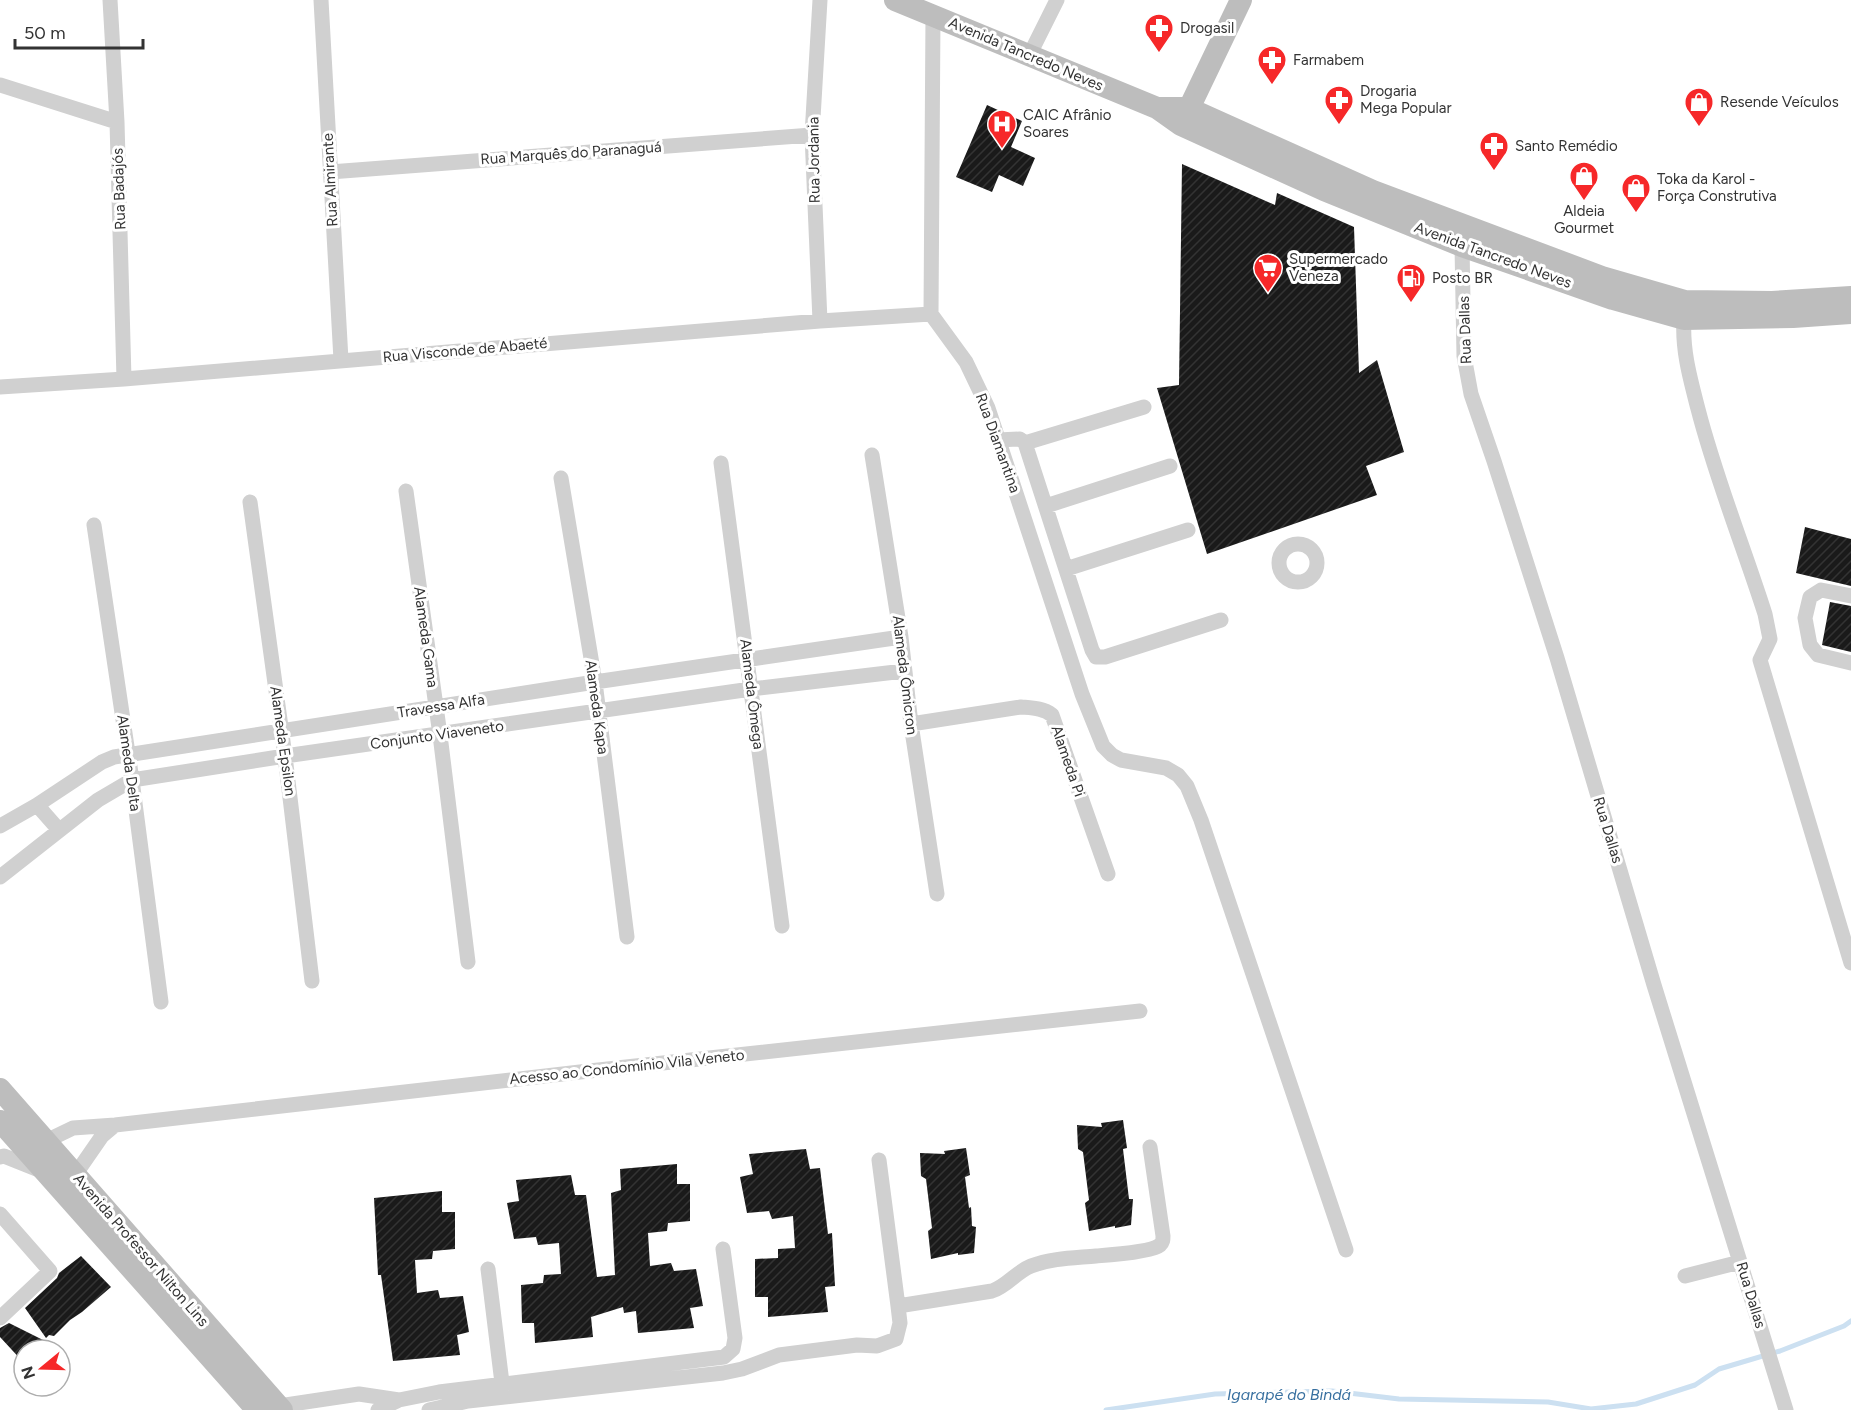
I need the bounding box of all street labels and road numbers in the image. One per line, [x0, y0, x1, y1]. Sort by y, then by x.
street label: Avenida Tancredo Neves [946, 13, 1106, 95]
street label: Rua Jordania [804, 117, 824, 203]
street label: Rua Almirante [319, 133, 341, 227]
street label: Rua Marquês do Paranaguá [480, 138, 662, 168]
street label: Rua Badajós [109, 148, 129, 230]
street label: Avenida Tancredo Neves [1412, 218, 1574, 292]
street label: Rua Dallas [1455, 296, 1475, 364]
street label: Rua Visconde de Abaeté [382, 334, 548, 366]
street label: Rua Diamantina [972, 391, 1024, 495]
street label: Alameda Gama [410, 585, 442, 689]
street label: Alameda Ômicron [889, 614, 921, 736]
street label: Alameda Ômega [736, 638, 768, 750]
street label: Alameda Kapa [581, 659, 613, 755]
street label: Alameda Epsilon [266, 685, 300, 797]
street label: Travessa Alfa [396, 690, 486, 722]
street label: Alameda Delta [113, 714, 145, 812]
street label: Conjunto Viaveneto [369, 717, 505, 753]
street label: Alameda Pi [1047, 723, 1089, 799]
street label: Rua Dallas [1589, 795, 1627, 865]
street label: Acesso ao Condomínio Vila Veneto [509, 1046, 746, 1088]
street label: Avenida Professor Nilton Lins [70, 1170, 212, 1330]
street label: Rua Dallas [1732, 1260, 1770, 1330]

